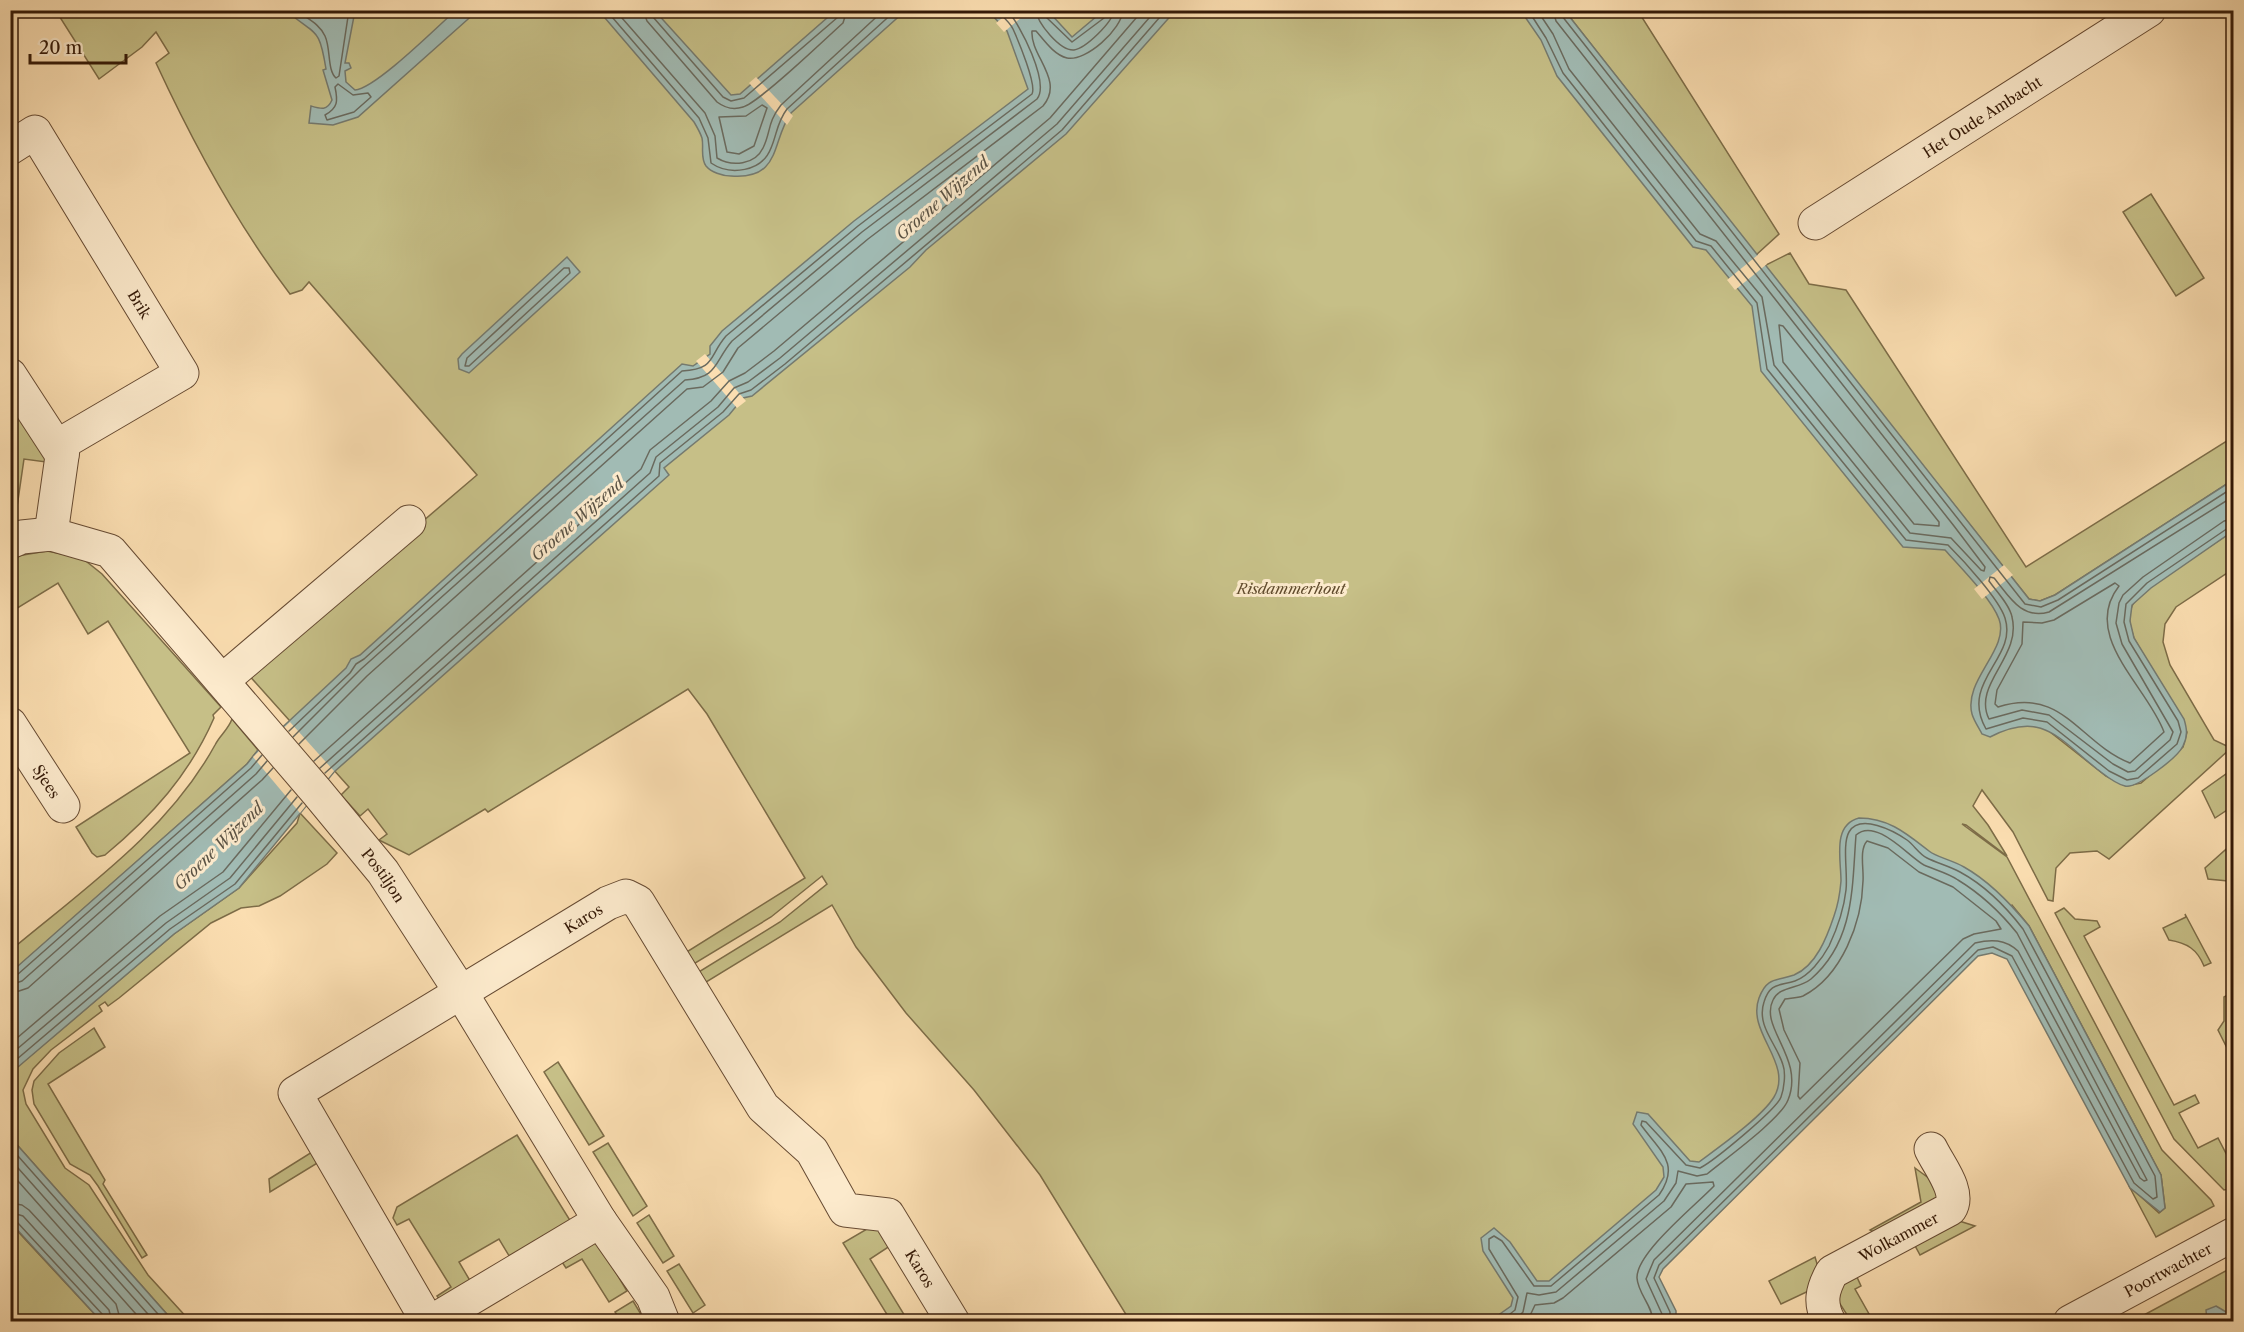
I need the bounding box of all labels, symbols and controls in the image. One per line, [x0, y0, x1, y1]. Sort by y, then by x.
scale bar [30, 27, 126, 65]
text: 20 m [39, 37, 83, 59]
street label: Het Oude Ambacht [1919, 71, 2046, 162]
water label: Groene Wijzend [891, 151, 994, 244]
street label: Brik [124, 286, 156, 323]
water label: Groene Wijzend [526, 472, 629, 565]
park label: Risdammerhout [1236, 579, 1346, 598]
street label: Sjees [29, 761, 65, 802]
water label: Groene Wijzend [169, 797, 268, 894]
street label: Postiljon [358, 844, 410, 906]
street label: Karos [561, 899, 606, 937]
street label: Wolkammer [1854, 1207, 1942, 1266]
street label: Poortwachter [2121, 1238, 2216, 1301]
street label: Karos [902, 1246, 939, 1291]

